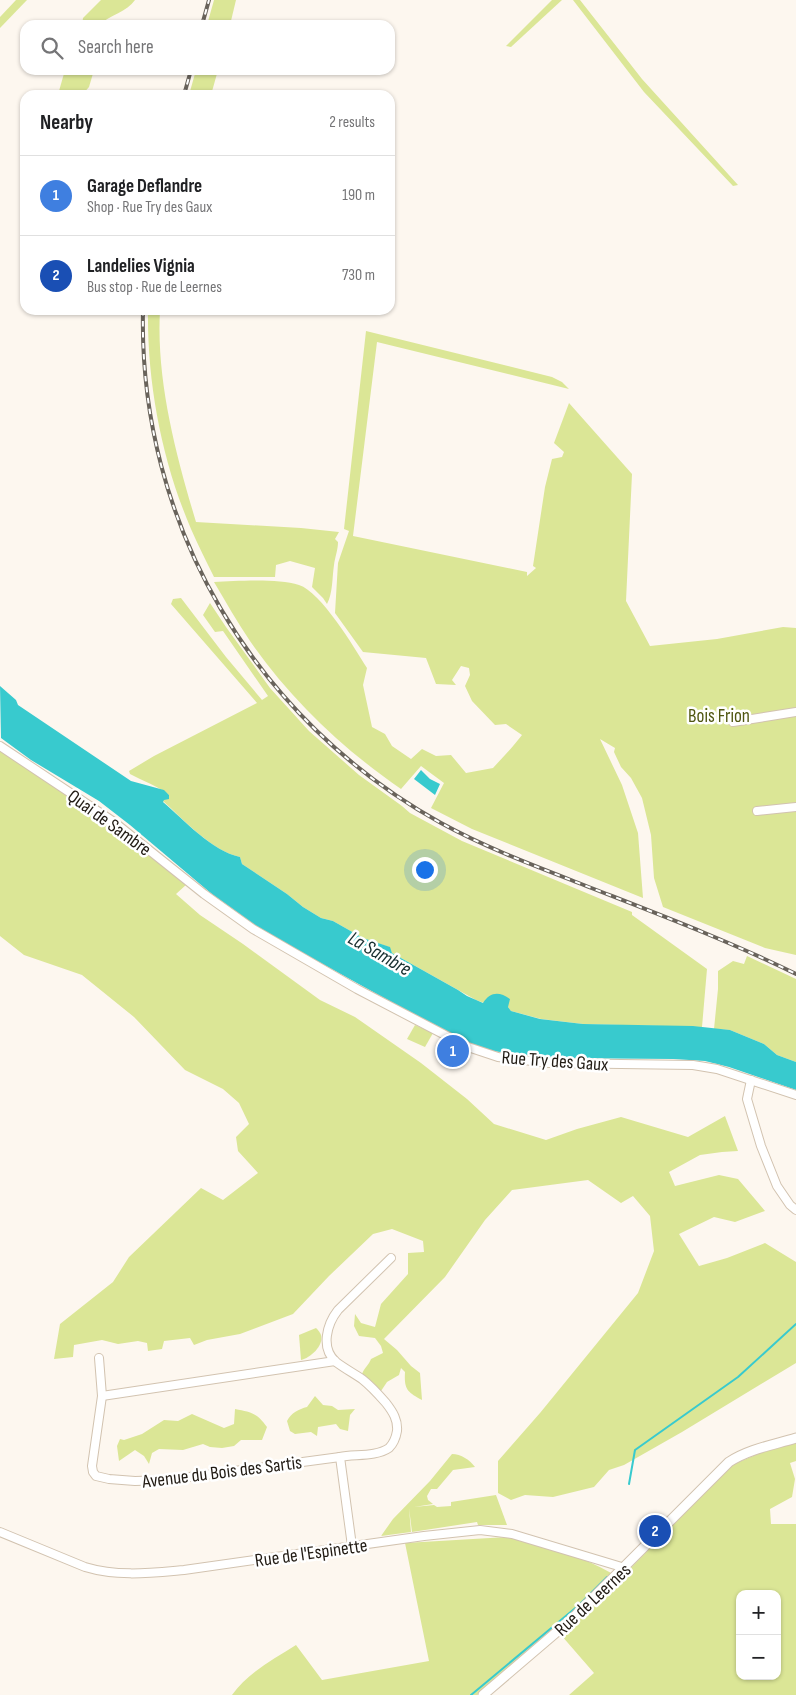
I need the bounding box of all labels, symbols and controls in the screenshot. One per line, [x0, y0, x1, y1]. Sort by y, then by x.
search box [20, 20, 395, 75]
icon: search [38, 34, 66, 62]
text: Search here [78, 36, 154, 59]
text: Nearby [40, 110, 93, 135]
text: 2 results [329, 113, 375, 132]
text: Garage Deflandre [87, 175, 202, 198]
text: 1 [53, 186, 59, 205]
text: 190 m [342, 186, 375, 205]
text: Shop · Rue Try des Gaux [87, 198, 212, 217]
text: Landelies Vignia [87, 255, 195, 278]
text: 2 [52, 266, 60, 285]
text: 730 m [342, 266, 375, 285]
text: Bus stop · Rue de Leernes [87, 278, 222, 297]
park label: Bois Frion [688, 705, 750, 728]
street label: Quai de Sambre [63, 785, 156, 861]
your location [412, 857, 438, 883]
water label: La Sambre [344, 926, 415, 981]
pin: 1 [437, 1032, 469, 1070]
street label: Rue Try des Gaux [501, 1046, 609, 1077]
street label: Avenue du Bois des Sartis [140, 1451, 304, 1494]
pin: 2 [639, 1512, 671, 1550]
street label: Rue de l'Espinette [254, 1534, 369, 1573]
street label: Rue de Leernes [550, 1559, 636, 1641]
map controls [736, 1590, 781, 1680]
button: + [736, 1590, 781, 1635]
button: − [736, 1635, 781, 1680]

